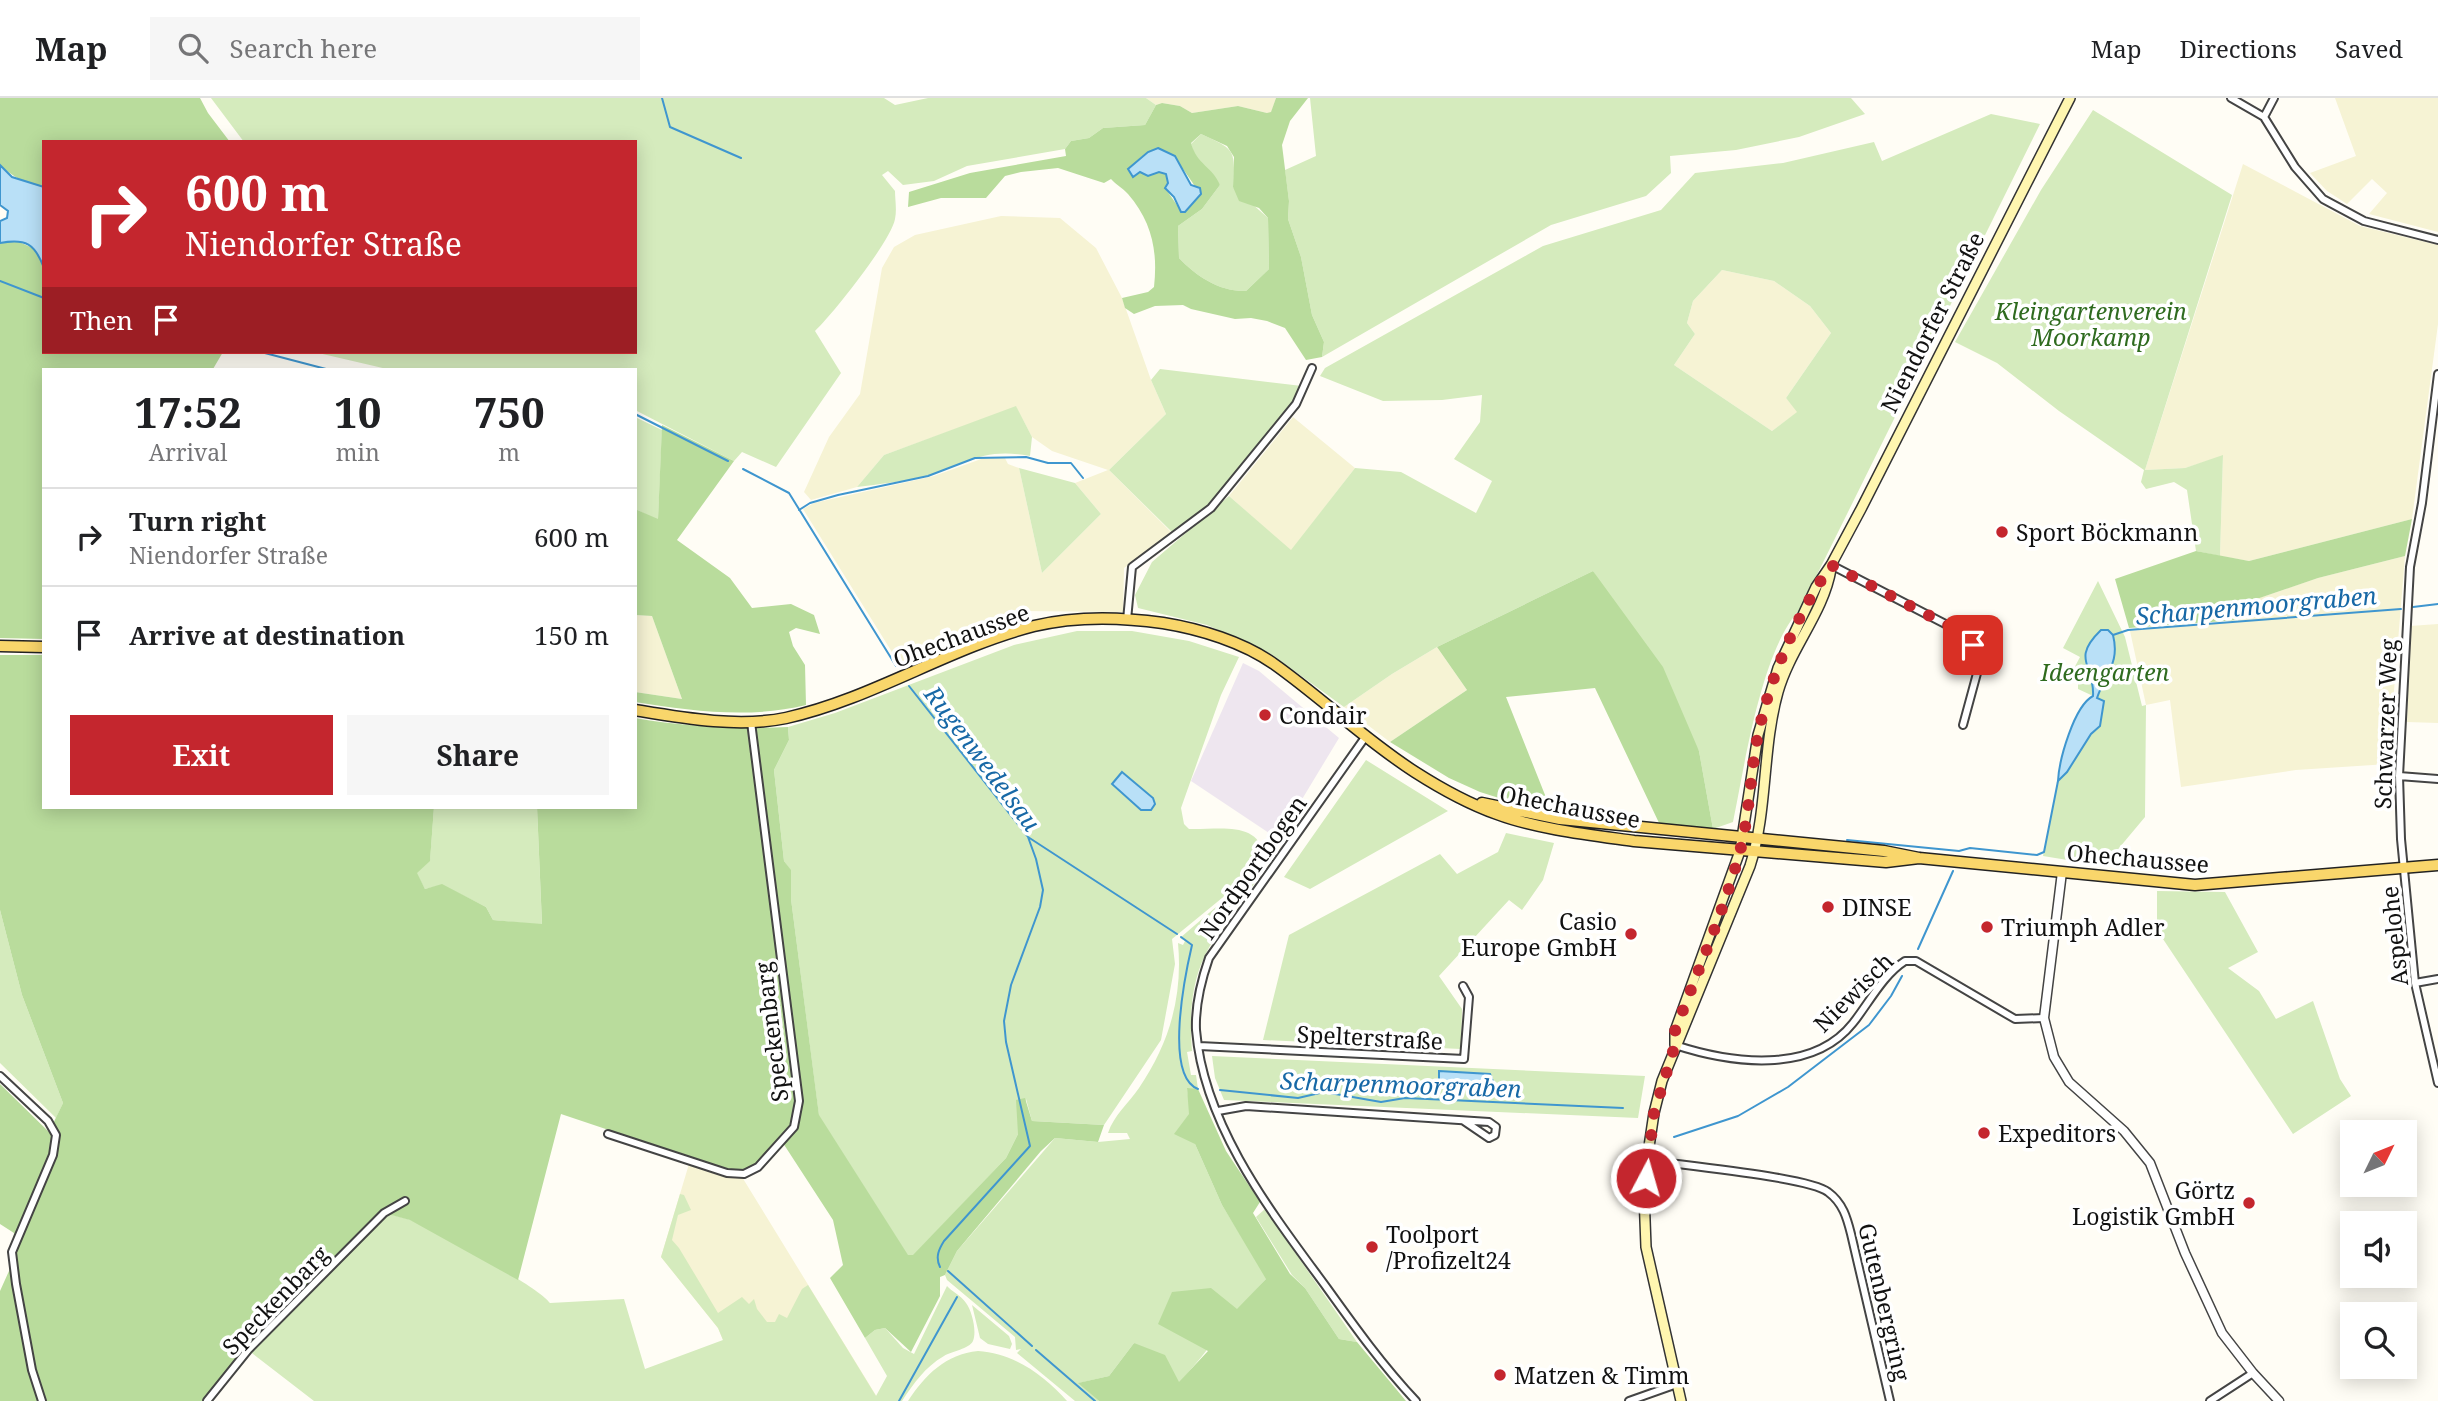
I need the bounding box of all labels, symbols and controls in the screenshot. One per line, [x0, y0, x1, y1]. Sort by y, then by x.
search box [150, 17, 640, 80]
text: Map [35, 26, 108, 71]
icon: search [174, 29, 212, 67]
text: Search here [230, 30, 377, 66]
text: Map [2091, 32, 2142, 65]
text: Directions [2180, 32, 2297, 65]
text: Saved [2335, 32, 2403, 65]
text: 600 m [185, 159, 329, 225]
icon: right [70, 168, 161, 259]
text: Niendorfer Straße [185, 222, 462, 265]
street label: Niendorfer Straße [1873, 226, 1991, 418]
park label: Kleingartenverein Moorkamp [1994, 295, 2187, 353]
icon: arrive [147, 301, 185, 339]
text: Then [70, 302, 133, 338]
text: 17:52 [134, 383, 242, 440]
text: 10 [334, 383, 381, 440]
text: 750 [474, 383, 545, 440]
text: Arrival [149, 436, 227, 468]
text: min [336, 436, 380, 468]
text: m [498, 436, 520, 468]
text: Turn right [129, 503, 266, 539]
place label: Sport Böckmann [2016, 516, 2198, 548]
icon: right [70, 518, 108, 556]
text: 600 m [534, 519, 609, 555]
marker: Sport Böckmann [1994, 524, 2010, 540]
text: Niendorfer Straße [129, 539, 328, 571]
water label: Scharpenmoorgraben [2134, 578, 2378, 632]
street label: Ohechaussee [888, 596, 1034, 674]
pin [1943, 615, 2003, 675]
icon: arrive [70, 616, 108, 654]
text: Arrive at destination [129, 617, 405, 653]
text: 150 m [534, 617, 609, 653]
icon: arrive [1954, 626, 1992, 664]
street label: Schwarzer Weg [2366, 638, 2404, 810]
park label: Ideengarten [2040, 656, 2170, 688]
water label: Rugenwedelsau [917, 678, 1048, 837]
place label: Condair [1279, 699, 1367, 731]
marker: Condair [1257, 707, 1273, 723]
button: Exit [70, 715, 333, 795]
button: Share [347, 715, 609, 795]
street label: Ohechaussee [1497, 777, 1643, 835]
street label: Nordportbogen [1190, 788, 1314, 945]
street label: Ohechaussee [2065, 836, 2211, 880]
street label: Aspelohe [2373, 884, 2415, 988]
place label: DINSE [1842, 891, 1912, 923]
marker: DINSE [1820, 899, 1836, 915]
place label: Casio Europe GmbH [1461, 905, 1617, 963]
place label: Triumph Adler [2001, 911, 2165, 943]
marker: Triumph Adler [1979, 919, 1995, 935]
marker: Casio Europe GmbH [1623, 926, 1639, 942]
street label: Niewisch [1806, 945, 1900, 1039]
street label: Speckenbarg [746, 960, 795, 1104]
street label: Spelterstraße [1296, 1017, 1444, 1057]
water label: Scharpenmoorgraben [1280, 1063, 1522, 1105]
place label: Expeditors [1998, 1117, 2116, 1149]
north arrow [2340, 1120, 2417, 1197]
map controls [2340, 1120, 2417, 1379]
marker: Expeditors [1976, 1125, 1992, 1141]
position arrow [1609, 1141, 1683, 1215]
place label: Görtz Logistik GmbH [2072, 1174, 2235, 1232]
marker: Görtz Logistik GmbH [2241, 1195, 2257, 1211]
button: sound [2340, 1211, 2417, 1288]
place label: Toolport /Profizelt24 [1386, 1218, 1511, 1276]
street label: Gutenbergring [1851, 1220, 1919, 1385]
street label: Speckenbarg [215, 1238, 336, 1362]
marker: Toolport /Profizelt24 [1364, 1239, 1380, 1255]
button: search [2340, 1302, 2417, 1379]
place label: Matzen & Timm [1514, 1359, 1690, 1391]
marker: Matzen & Timm [1492, 1367, 1508, 1383]

